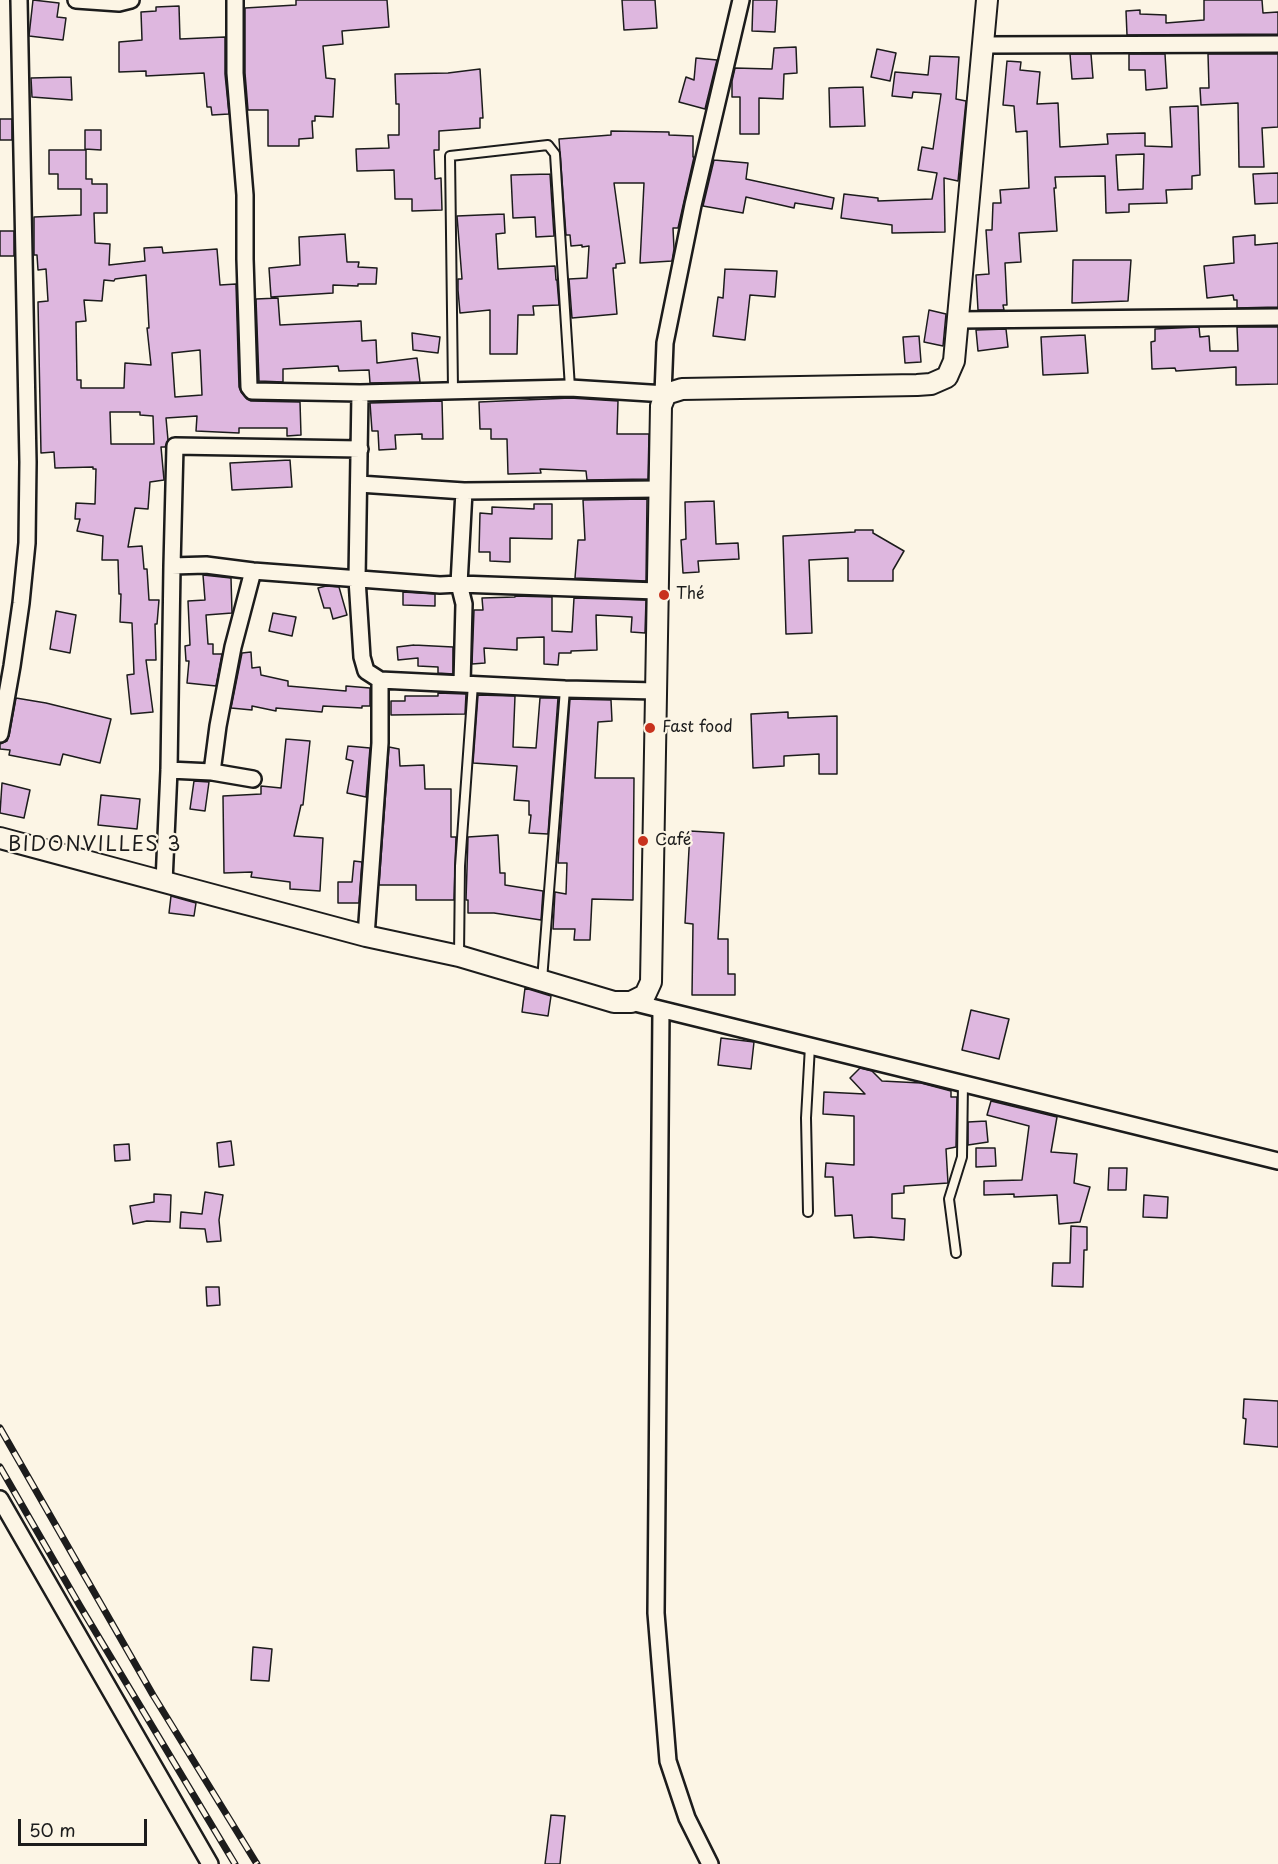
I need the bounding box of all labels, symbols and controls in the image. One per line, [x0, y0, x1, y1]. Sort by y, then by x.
place label: Thé [676, 585, 705, 605]
marker: Thé [657, 588, 671, 602]
place label: Fast food [662, 718, 733, 738]
marker: Fast food [643, 721, 657, 735]
place label: Café [655, 831, 691, 851]
district label: BIDONVILLES 3 [8, 833, 182, 857]
marker: Café [636, 834, 650, 848]
scale bar [21, 1807, 150, 1845]
text: 50 m [29, 1816, 76, 1843]

